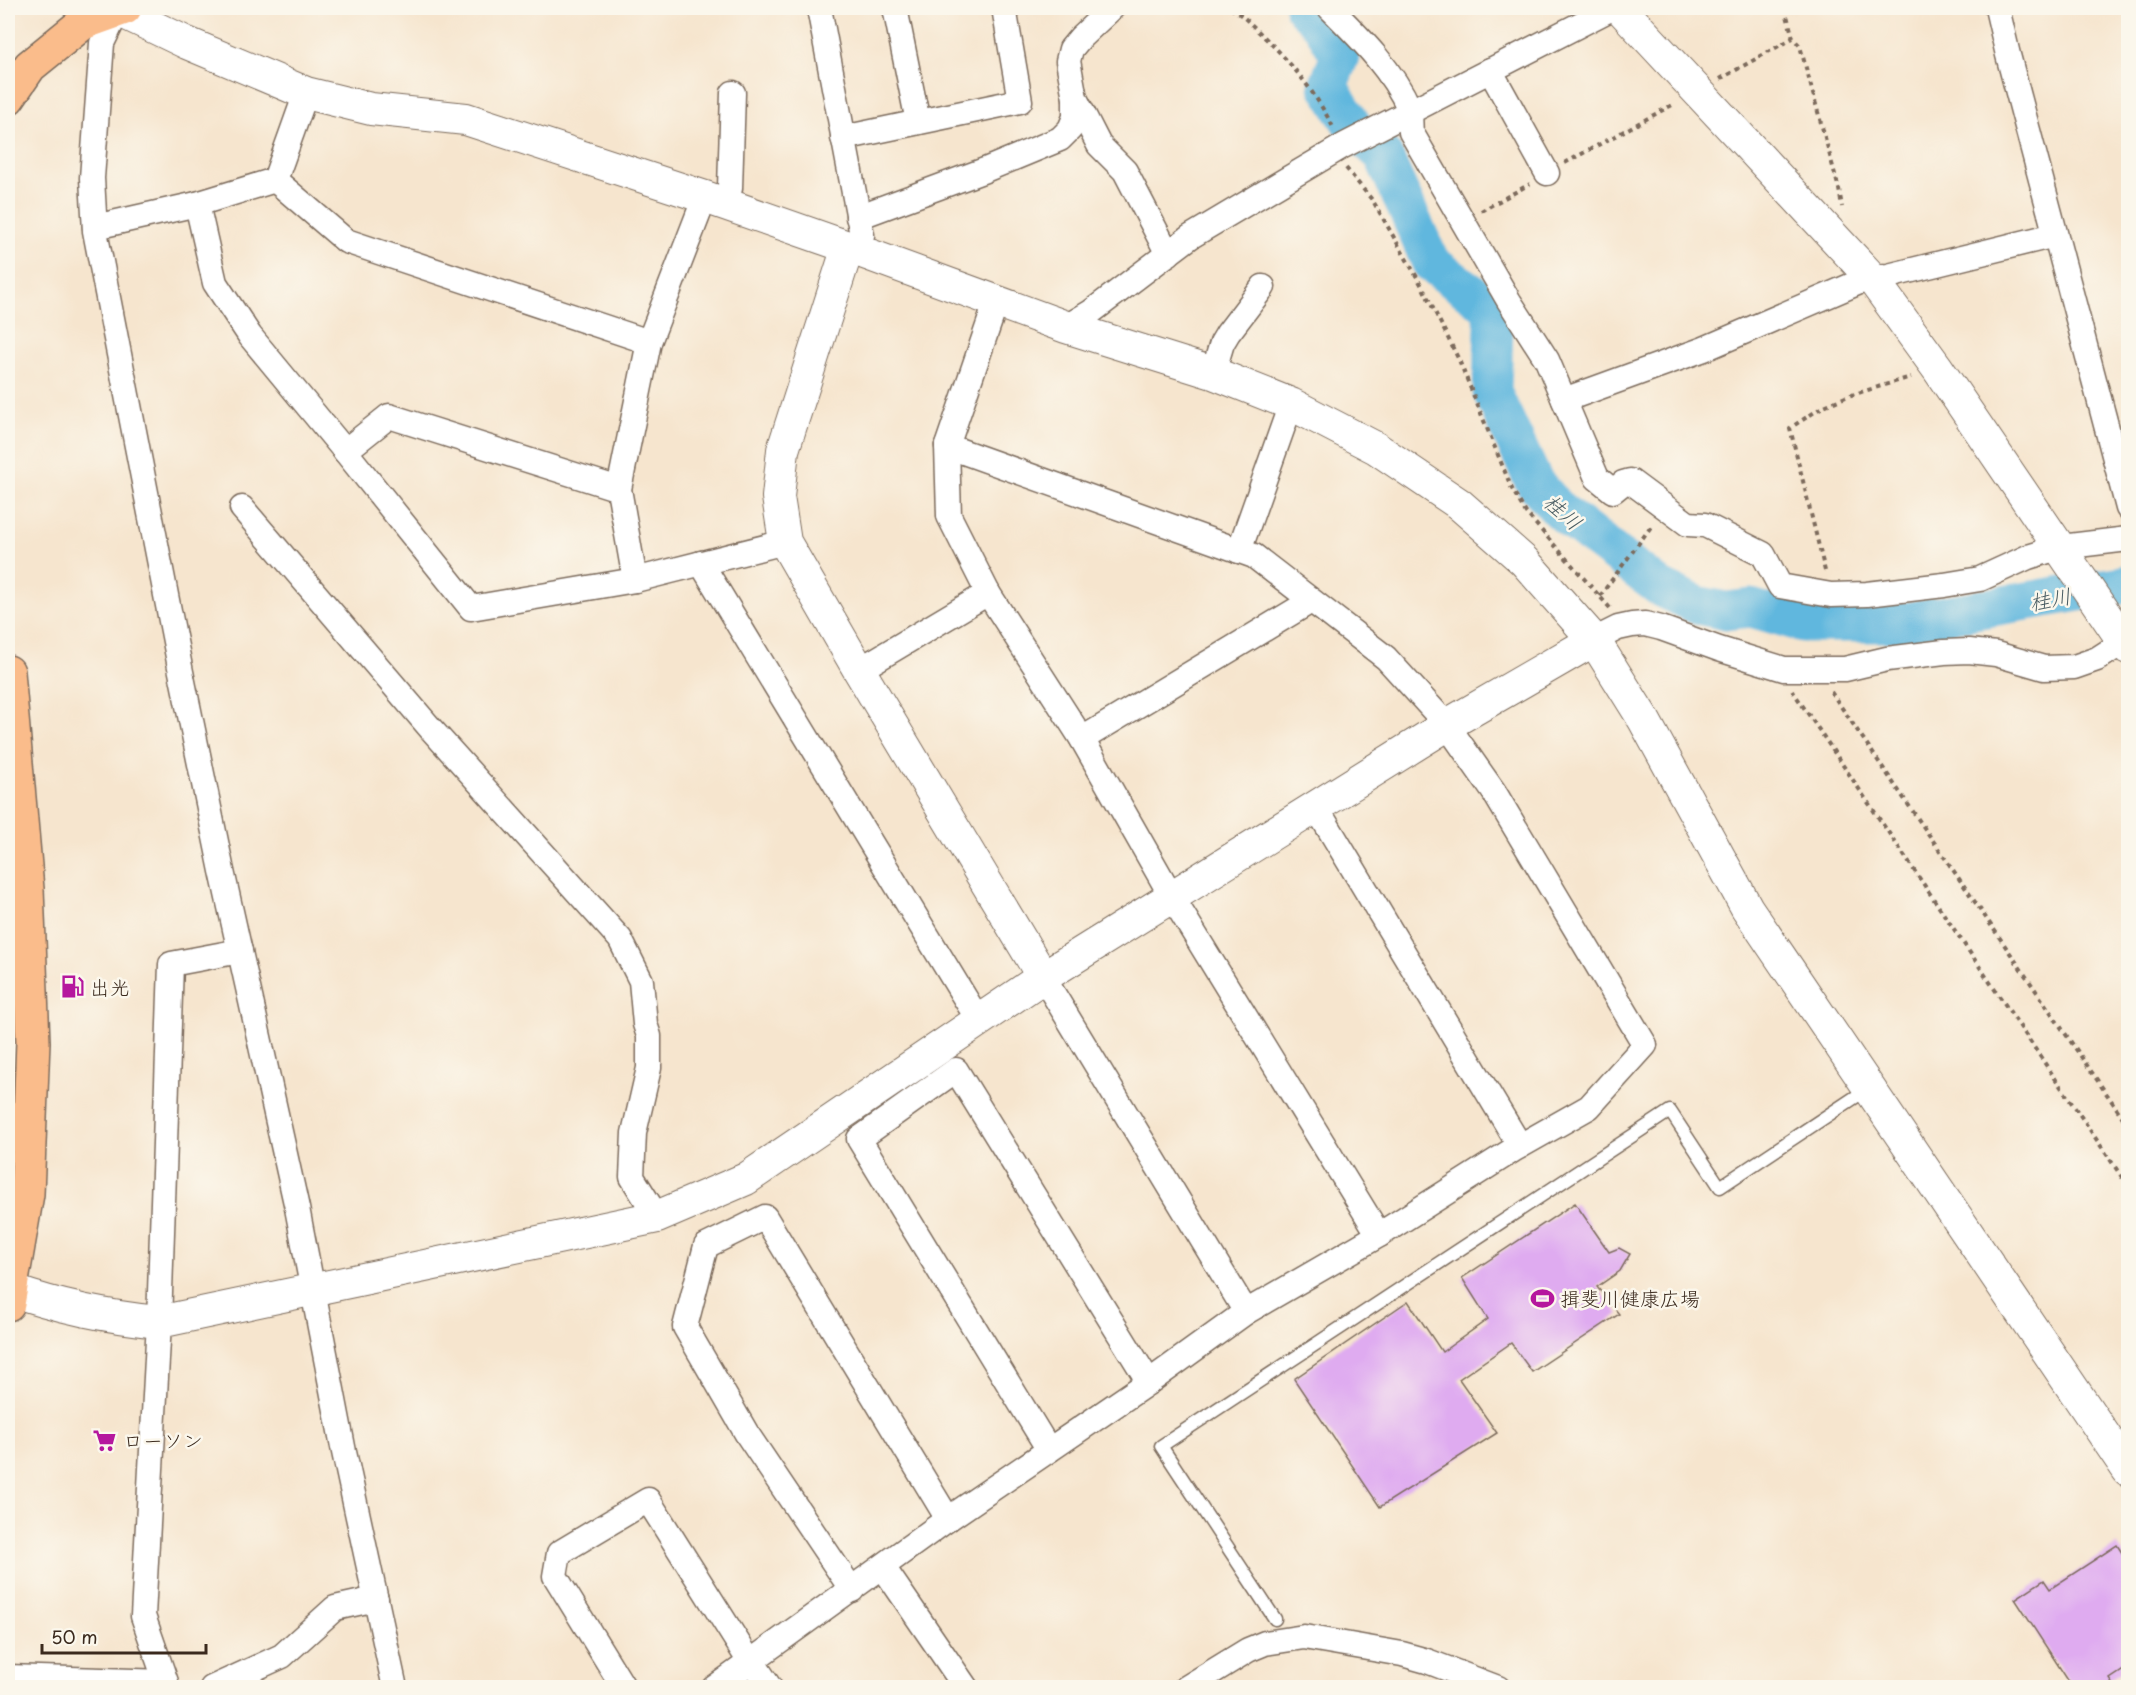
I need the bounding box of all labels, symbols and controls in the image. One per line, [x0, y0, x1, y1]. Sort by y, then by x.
water label: 桂川 [1538, 485, 1590, 537]
water label: 桂川 [2027, 579, 2073, 617]
place label: 出光 [90, 972, 130, 1002]
fuel station icon: 出光 [59, 974, 85, 1000]
place label: 揖斐川健康広場 [1560, 1283, 1700, 1313]
sports icon: 揖斐川健康広場 [1529, 1285, 1555, 1311]
place label: ローソン [123, 1425, 203, 1455]
supermarket icon: ローソン [92, 1427, 118, 1453]
scale bar [42, 1617, 206, 1655]
text: 50 m [51, 1623, 98, 1650]

